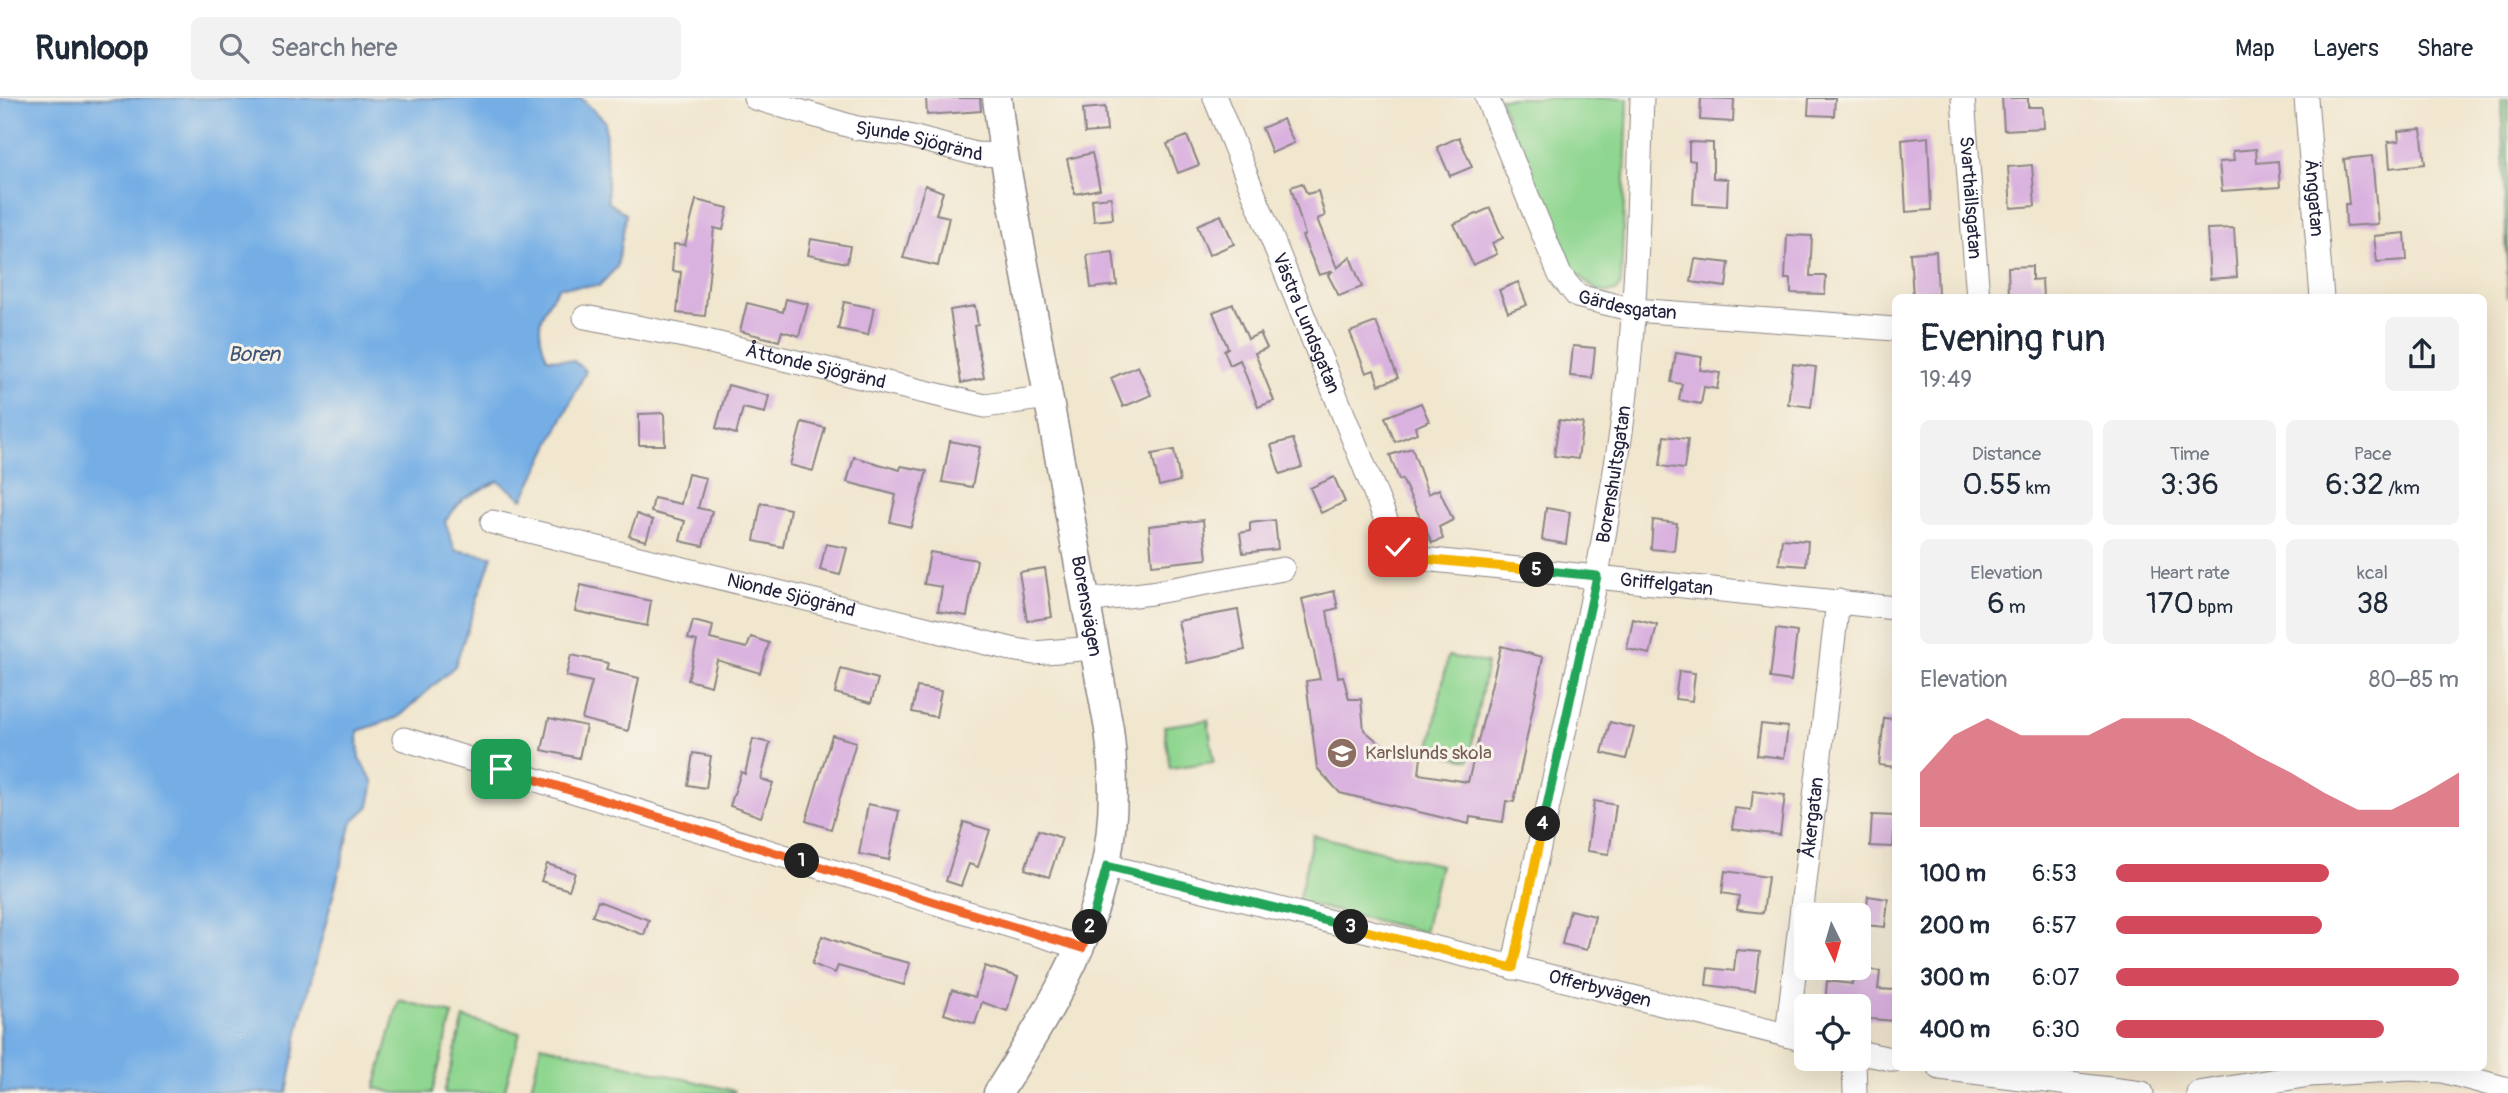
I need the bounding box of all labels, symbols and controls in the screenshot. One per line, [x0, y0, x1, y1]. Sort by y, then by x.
search box [191, 17, 681, 80]
text: Runloop [35, 28, 149, 69]
icon: search [215, 29, 253, 67]
text: Search here [271, 32, 398, 64]
text: Map [2235, 34, 2275, 63]
text: Layers [2313, 34, 2379, 63]
text: Share [2417, 34, 2473, 63]
street label: Sjunde Sjögränd [854, 116, 983, 166]
street label: Svarthällsgatan [1954, 135, 1987, 260]
street label: Änggatan [2299, 158, 2329, 237]
street label: Västra Lundsgatan [1267, 249, 1346, 397]
street label: Gärdesgatan [1576, 285, 1678, 325]
text: Evening run [1920, 315, 2106, 363]
button: share [2385, 317, 2459, 391]
street label: Åttonde Sjögränd [743, 339, 888, 394]
water label: Boren [228, 341, 281, 368]
text: 19:49 [1920, 365, 1972, 394]
street label: Borenshultsgatan [1591, 404, 1636, 545]
text: Distance [1972, 442, 2041, 466]
text: Time [2170, 442, 2209, 466]
text: Pace [2354, 442, 2391, 466]
text: 0.55 [1962, 466, 2022, 503]
text: 3:36 [2160, 466, 2219, 503]
text: 6:32 [2325, 466, 2384, 503]
text: km [2022, 476, 2051, 500]
text: /km [2384, 476, 2420, 500]
pin [1368, 517, 1428, 577]
icon: check [1379, 528, 1417, 566]
pin: 5 [1520, 552, 1554, 588]
street label: Borensvägen [1066, 554, 1108, 659]
text: 5 [1531, 557, 1542, 581]
text: Elevation [1970, 561, 2043, 585]
text: Heart rate [2149, 561, 2230, 585]
text: kcal [2357, 561, 2388, 585]
street label: Nionde Sjögränd [725, 568, 858, 622]
street label: Griffelgatan [1619, 568, 1714, 601]
text: 6 [1987, 585, 2005, 622]
text: 170 [2146, 585, 2194, 622]
text: 38 [2357, 585, 2388, 622]
text: m [2005, 595, 2026, 619]
text: bpm [2194, 595, 2233, 619]
text: Elevation [1920, 665, 2008, 694]
text: 80–85 m [2369, 665, 2459, 694]
school or university icon: Karlslunds skola [1325, 736, 1359, 770]
pin [471, 739, 531, 799]
place label: Karlslunds skola [1365, 741, 1492, 765]
icon: arrive [482, 750, 520, 788]
street label: Åkergatan [1796, 776, 1829, 859]
pin: 4 [1526, 806, 1560, 842]
text: 4 [1537, 811, 1548, 835]
pin: 1 [784, 844, 820, 878]
text: 1 [798, 848, 805, 872]
text: 100 m [1920, 859, 1986, 888]
text: 6:53 [2032, 859, 2077, 888]
north arrow [1794, 903, 1871, 980]
map controls [1794, 903, 1871, 1071]
pin: 2 [1072, 910, 1108, 944]
pin: 3 [1334, 910, 1368, 944]
text: 200 m [1920, 911, 1990, 940]
text: 6:57 [2032, 911, 2076, 940]
text: 2 [1084, 914, 1095, 938]
text: 3 [1345, 914, 1356, 938]
text: 300 m [1920, 963, 1990, 992]
text: 6:07 [2032, 963, 2079, 992]
street label: Offerbyvägen [1546, 964, 1654, 1013]
button: locate [1794, 994, 1871, 1071]
text: 400 m [1920, 1015, 1990, 1044]
text: 6:30 [2032, 1015, 2080, 1044]

